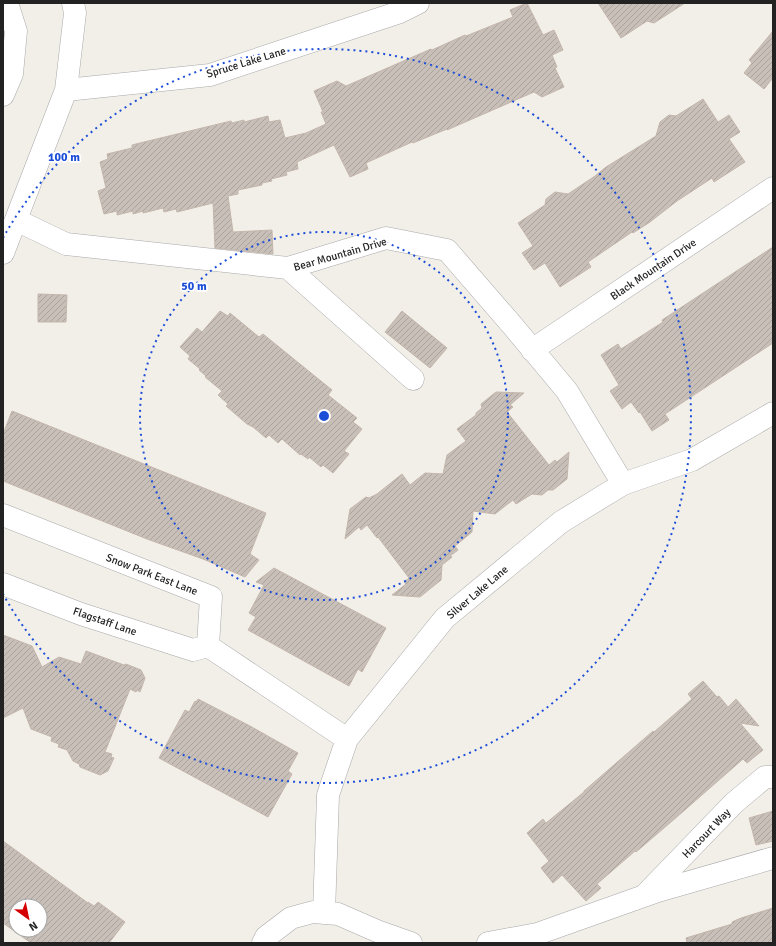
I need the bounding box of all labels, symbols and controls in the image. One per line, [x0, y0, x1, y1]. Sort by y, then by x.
street label: Spruce Lake Lane [205, 44, 287, 81]
text: 100 m [48, 150, 80, 165]
street label: Bear Mountain Drive [292, 235, 388, 274]
street label: Black Mountain Drive [608, 236, 699, 303]
text: 50 m [181, 279, 207, 294]
centre of rings [317, 409, 331, 423]
street label: Snow Park East Lane [104, 551, 200, 598]
street label: Silver Lake Lane [444, 563, 511, 622]
street label: Flagstaff Lane [71, 604, 139, 638]
street label: Harcourt Way [680, 805, 734, 861]
north arrow [8, 898, 48, 938]
text: N [26, 918, 40, 934]

